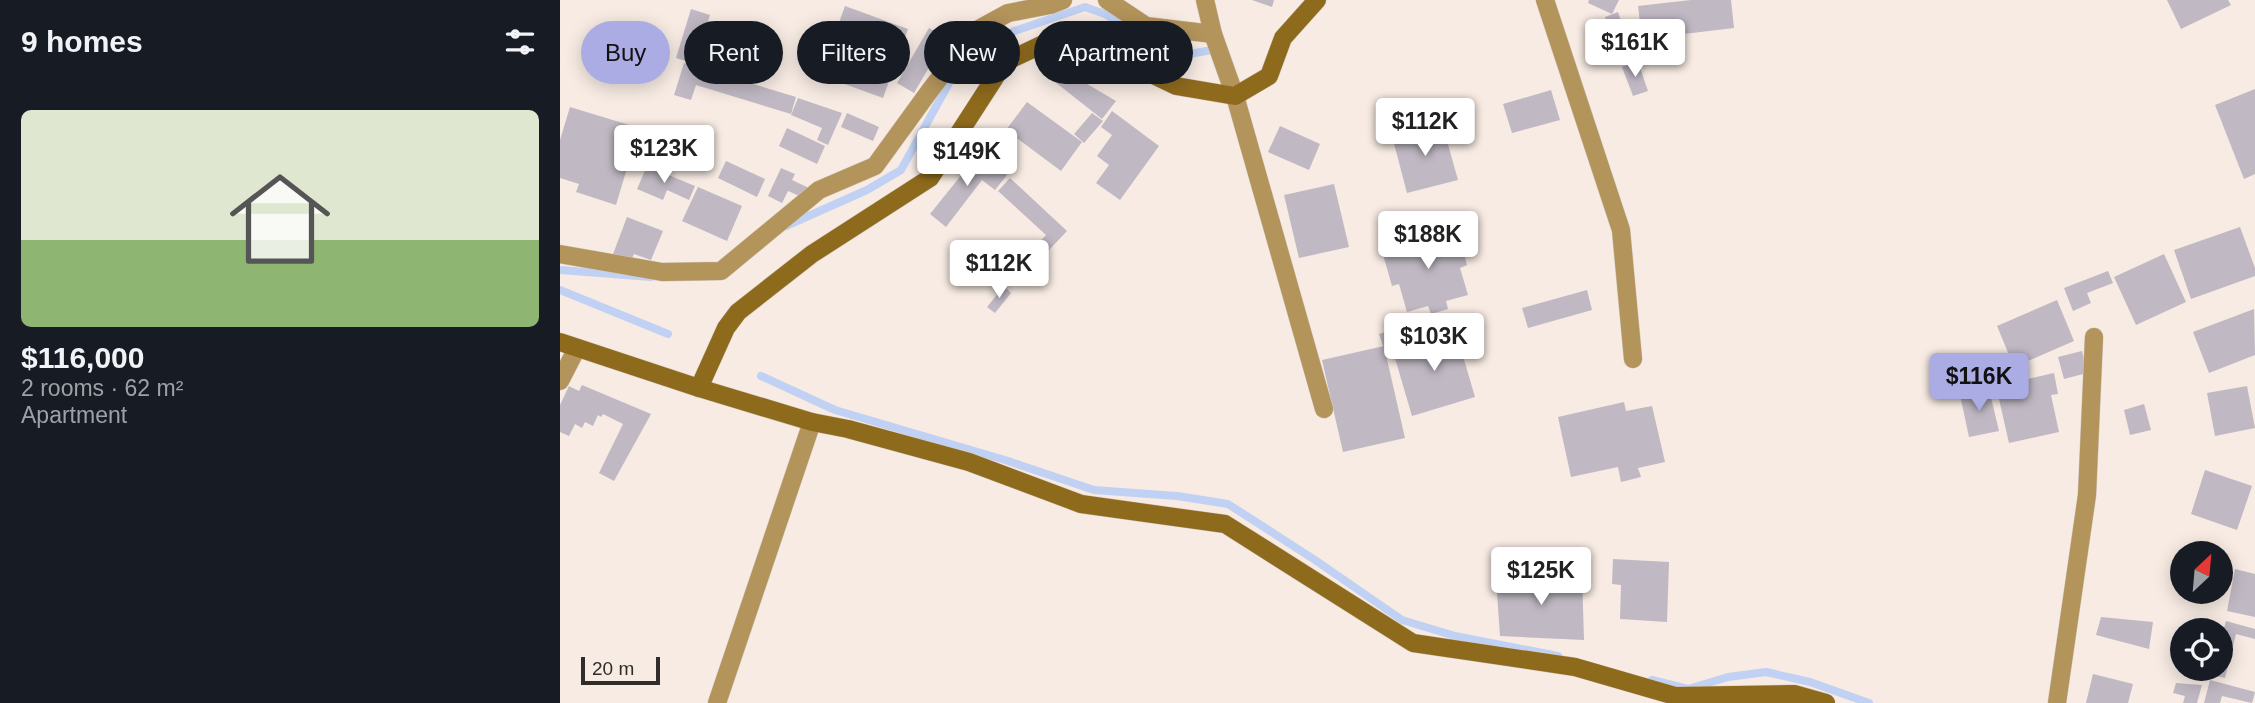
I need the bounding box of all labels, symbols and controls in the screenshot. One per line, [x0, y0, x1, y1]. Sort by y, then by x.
pin: $161K [1586, 20, 1684, 79]
chip: Buy [581, 21, 670, 84]
chip: Rent [684, 21, 783, 84]
chip: Filters [797, 21, 910, 84]
chip: New [924, 21, 1020, 84]
chip: Apartment [1034, 21, 1193, 84]
icon: filters [501, 23, 539, 61]
text: 9 homes [21, 25, 143, 58]
text: $161K [1601, 29, 1669, 55]
pin: $112K [1376, 99, 1474, 158]
text: $112K [1392, 108, 1458, 134]
pin: $123K [615, 125, 713, 185]
pin: $149K [918, 128, 1016, 188]
text: $123K [630, 135, 698, 161]
text: $149K [933, 138, 1001, 164]
icon: home [217, 156, 343, 282]
pin: $188K [1379, 212, 1477, 271]
text: $188K [1394, 221, 1462, 247]
pin: $112K [950, 240, 1048, 300]
text: $112K [966, 250, 1032, 276]
pin: $103K [1385, 314, 1483, 373]
text: $103K [1400, 323, 1468, 349]
text: $116,000 [21, 341, 144, 374]
pin: $116K [1930, 354, 2028, 413]
text: $116K [1946, 363, 2012, 389]
text: 2 rooms · 62 m² [21, 375, 183, 401]
text: Apartment [21, 402, 127, 428]
north arrow [2170, 541, 2233, 604]
map controls [2170, 541, 2233, 681]
pin: $125K [1492, 548, 1590, 607]
text: $125K [1507, 557, 1575, 583]
button: locate [2170, 618, 2233, 681]
scale bar [581, 654, 660, 686]
text: 20 m [592, 658, 634, 679]

